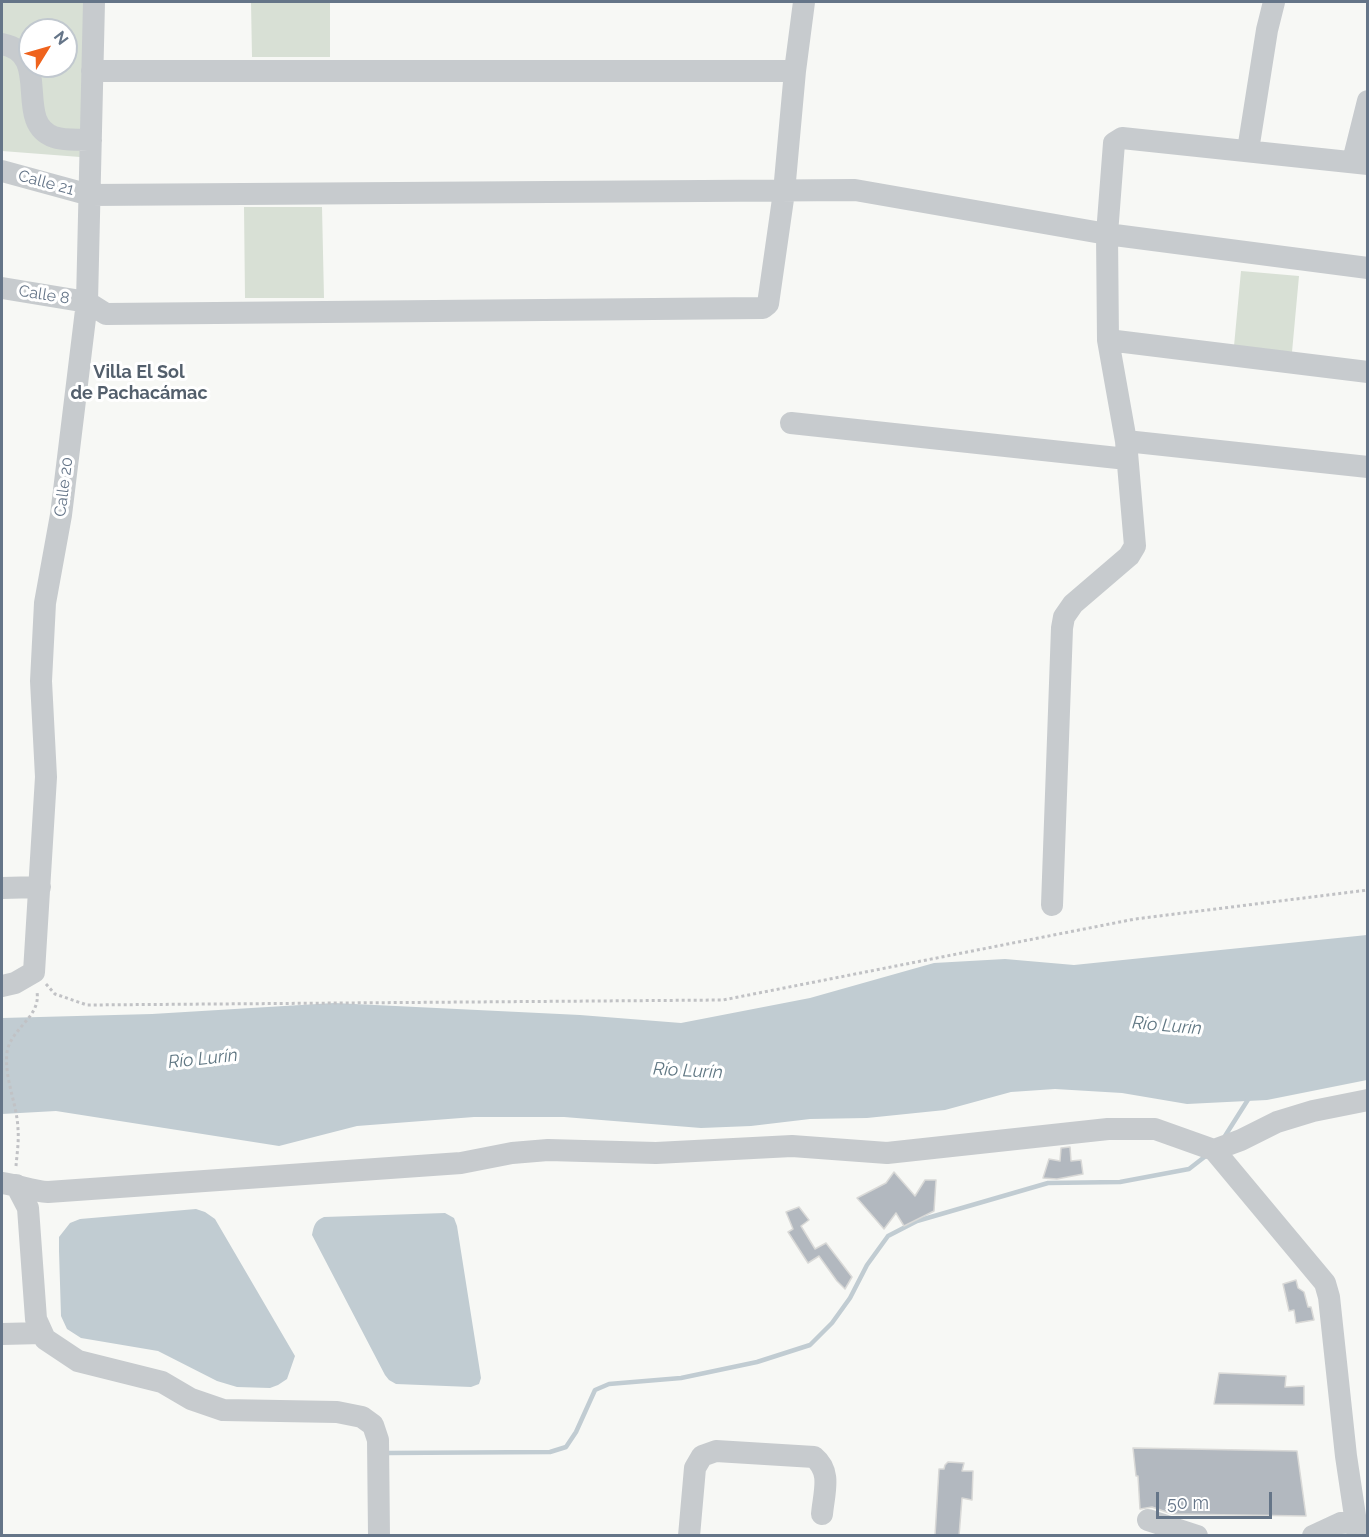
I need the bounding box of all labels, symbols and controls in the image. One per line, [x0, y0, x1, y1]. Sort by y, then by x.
north arrow [18, 18, 78, 78]
text: N [50, 27, 72, 49]
street label: Calle 21 [16, 166, 76, 200]
street label: Calle 8 [17, 282, 71, 308]
district label: Villa El Sol de Pachacámac [70, 362, 208, 404]
street label: Calle 20 [51, 456, 77, 518]
water label: Río Lurín [1131, 1012, 1203, 1040]
water label: Río Lurín [167, 1045, 239, 1073]
water label: Río Lurín [652, 1058, 724, 1084]
scale bar [1159, 1480, 1274, 1518]
text: 50 m [1167, 1492, 1209, 1513]

